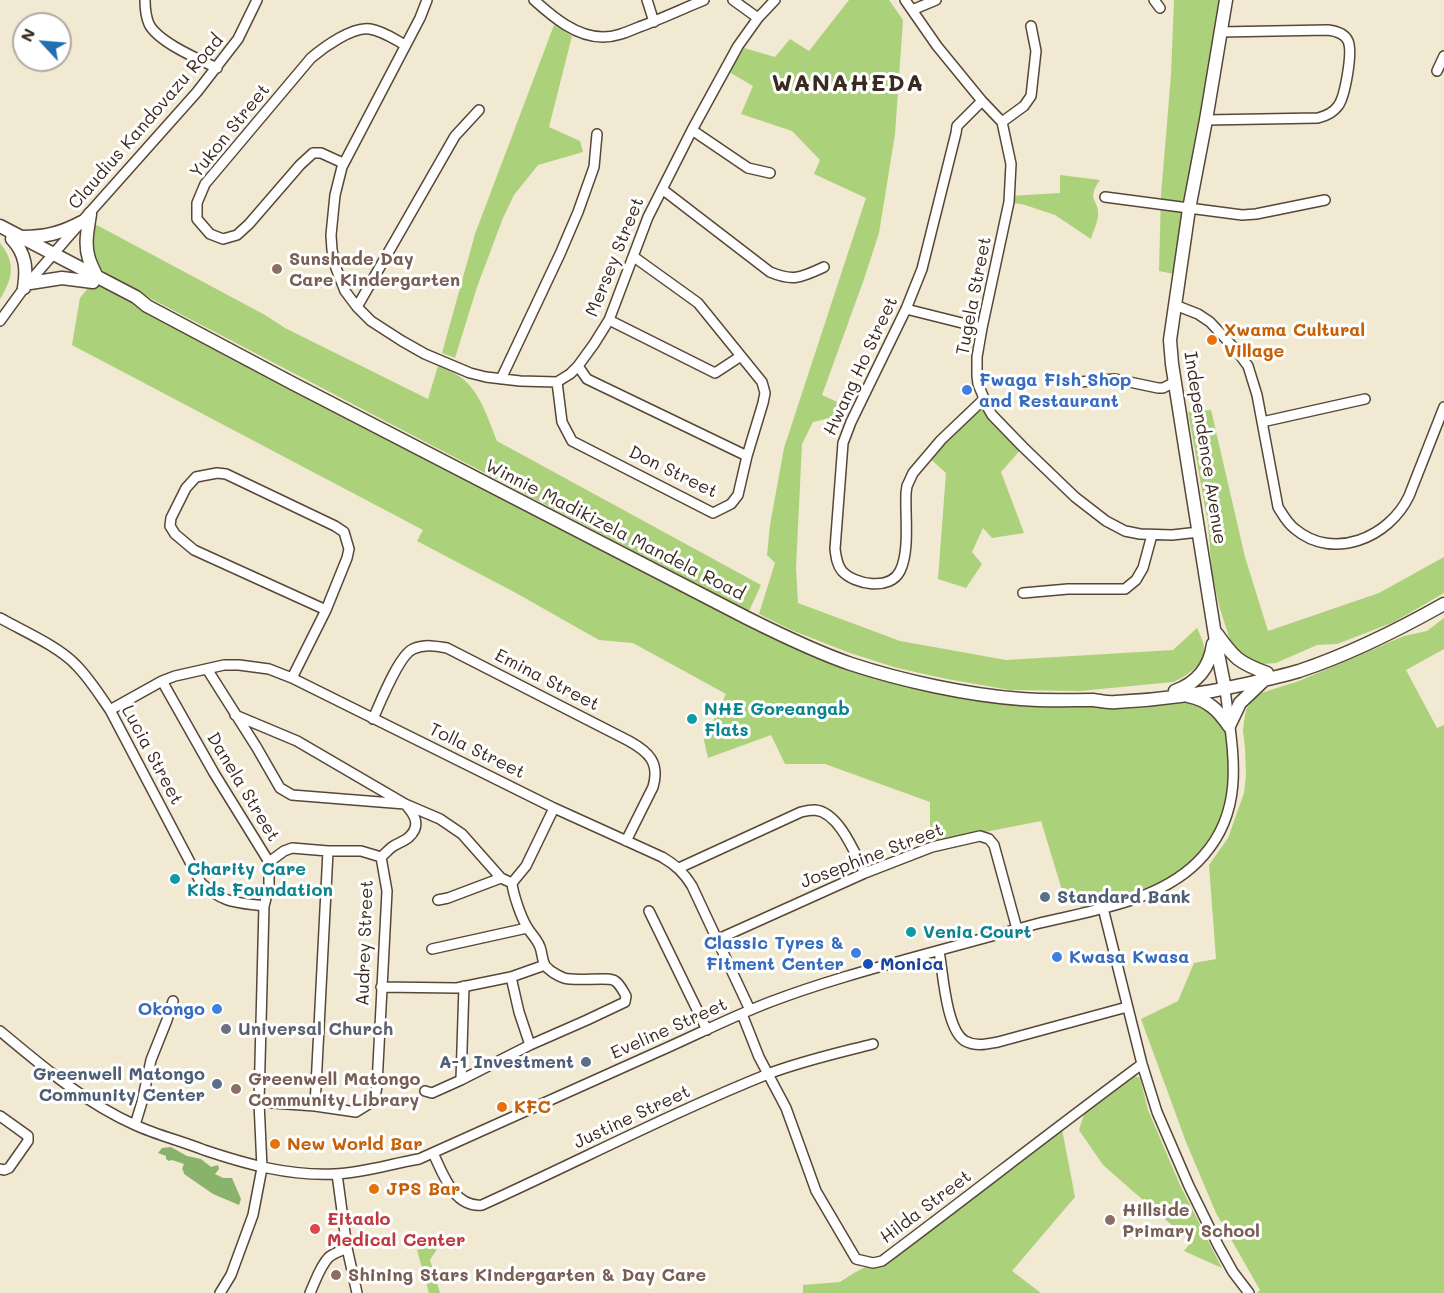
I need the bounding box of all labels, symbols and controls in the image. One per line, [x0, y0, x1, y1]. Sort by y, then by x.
north arrow [12, 12, 72, 72]
text: N [15, 25, 39, 45]
street label: Claudius Kandovazu Road [64, 30, 228, 214]
district label: WANAHEDA [772, 70, 924, 98]
street label: Yukon Street [185, 80, 275, 182]
street label: Mersey Street [581, 194, 649, 320]
street label: Tugela Street [952, 235, 996, 357]
place label: Sunshade Day Care Kindergarten [289, 248, 460, 290]
marker: Sunshade Day Care Kindergarten [270, 262, 284, 276]
street label: Hwang Ho Street [819, 293, 903, 439]
place label: Xwama Cultural Village [1224, 319, 1365, 362]
marker: Xwama Cultural Village [1205, 333, 1219, 347]
street label: Independence Avenue [1179, 350, 1231, 546]
place label: Fwaga Fish Shop and Restaurant [979, 369, 1131, 412]
marker: Fwaga Fish Shop and Restaurant [960, 383, 974, 397]
street label: Don Street [625, 441, 721, 503]
street label: Winnie Madikizela Mandela Road [482, 455, 748, 605]
street label: Emina Street [491, 644, 603, 716]
place label: NHE Goreangab Flats [704, 698, 850, 740]
street label: Lucia Street [117, 702, 187, 808]
marker: NHE Goreangab Flats [685, 712, 699, 726]
street label: Tolla Street [426, 718, 528, 784]
street label: Danela Street [202, 729, 284, 845]
street label: Josephine Street [797, 819, 947, 893]
place label: Charity Care Kids Foundation [187, 858, 333, 900]
marker: Charity Care Kids Foundation [168, 872, 182, 886]
street label: Audrey Street [352, 879, 378, 1007]
place label: Standard Bank [1057, 886, 1191, 908]
marker: Standard Bank [1038, 890, 1052, 904]
place label: Venia Court [923, 921, 1032, 943]
marker: Venia Court [904, 925, 918, 939]
place label: Classic Tyres & Fitment Center [704, 932, 844, 974]
marker: Classic Tyres & Fitment Center [849, 946, 863, 960]
place label: Kwasa Kwasa [1069, 946, 1189, 968]
marker: Kwasa Kwasa [1050, 950, 1064, 964]
place label: Monica [880, 953, 944, 975]
marker: Monica [861, 957, 875, 971]
street label: Eveline Street [607, 994, 731, 1064]
place label: Okongo [138, 998, 205, 1020]
marker: Okongo [210, 1002, 224, 1016]
place label: Universal Church [238, 1018, 393, 1040]
marker: Universal Church [219, 1022, 233, 1036]
place label: A-1 Investment [439, 1051, 574, 1073]
marker: A-1 Investment [579, 1055, 593, 1069]
place label: Greenwell Matongo Community Center [33, 1063, 205, 1106]
place label: Greenwell Matongo Community Library [248, 1068, 420, 1110]
marker: Greenwell Matongo Community Center [210, 1077, 224, 1091]
street label: Justine Street [570, 1081, 694, 1153]
marker: Greenwell Matongo Community Library [229, 1082, 243, 1096]
place label: KFC [514, 1096, 551, 1118]
marker: KFC [495, 1100, 509, 1114]
place label: New World Bar [287, 1133, 423, 1155]
marker: New World Bar [268, 1137, 282, 1151]
street label: Hilda Street [876, 1166, 976, 1248]
place label: JPS Bar [386, 1178, 460, 1200]
marker: JPS Bar [367, 1182, 381, 1196]
place label: Hillside Primary School [1122, 1199, 1260, 1242]
place label: Eitaalo Medical Center [327, 1208, 465, 1250]
marker: Hillside Primary School [1103, 1213, 1117, 1227]
marker: Eitaalo Medical Center [308, 1222, 322, 1236]
place label: Shining Stars Kindergarten & Day Care [348, 1264, 706, 1286]
marker: Shining Stars Kindergarten & Day Care [329, 1268, 343, 1282]

